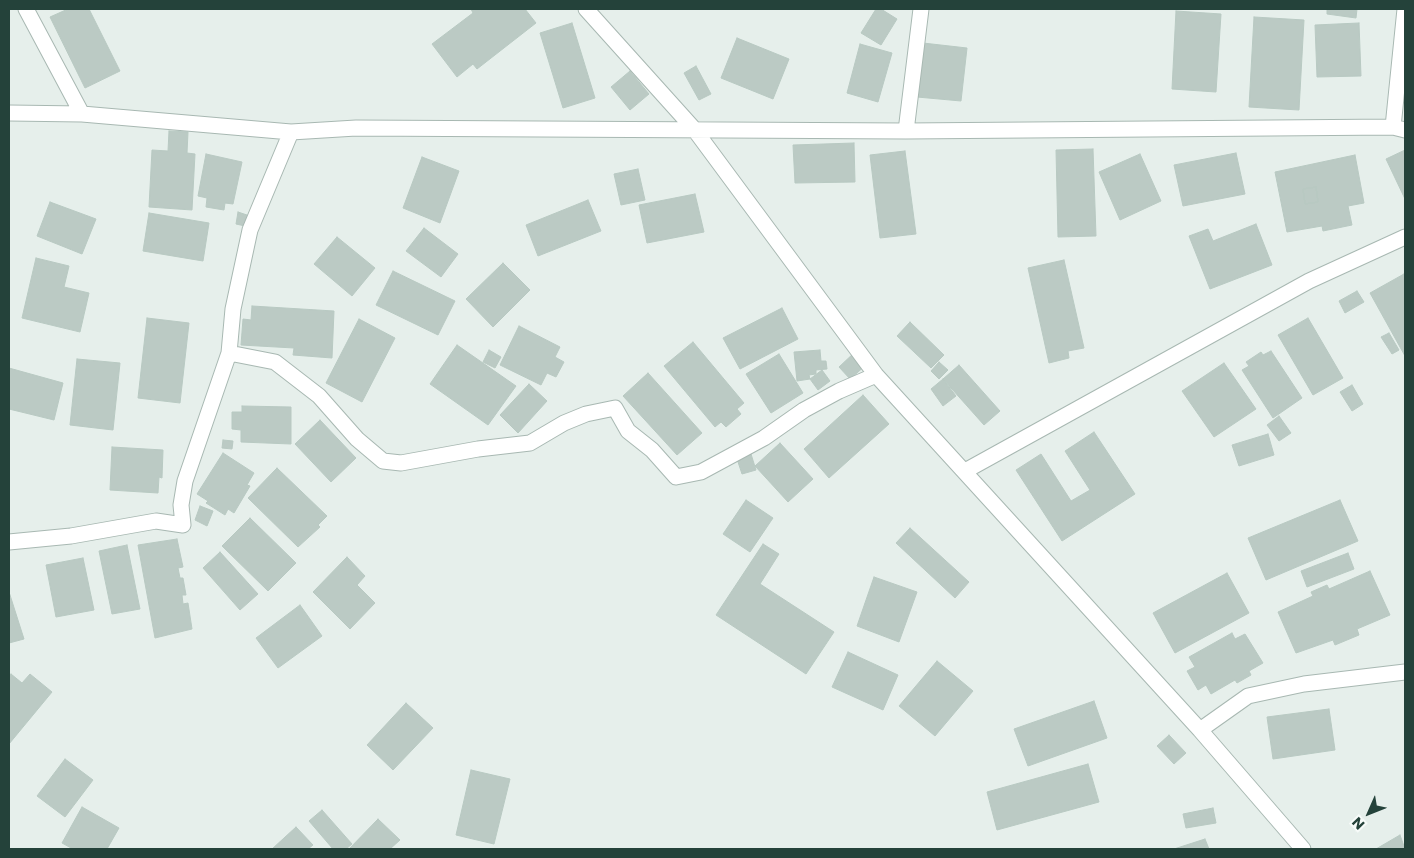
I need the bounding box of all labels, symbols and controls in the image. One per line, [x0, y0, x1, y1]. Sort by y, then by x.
north arrow [1344, 788, 1394, 838]
text: N [1347, 813, 1369, 834]

